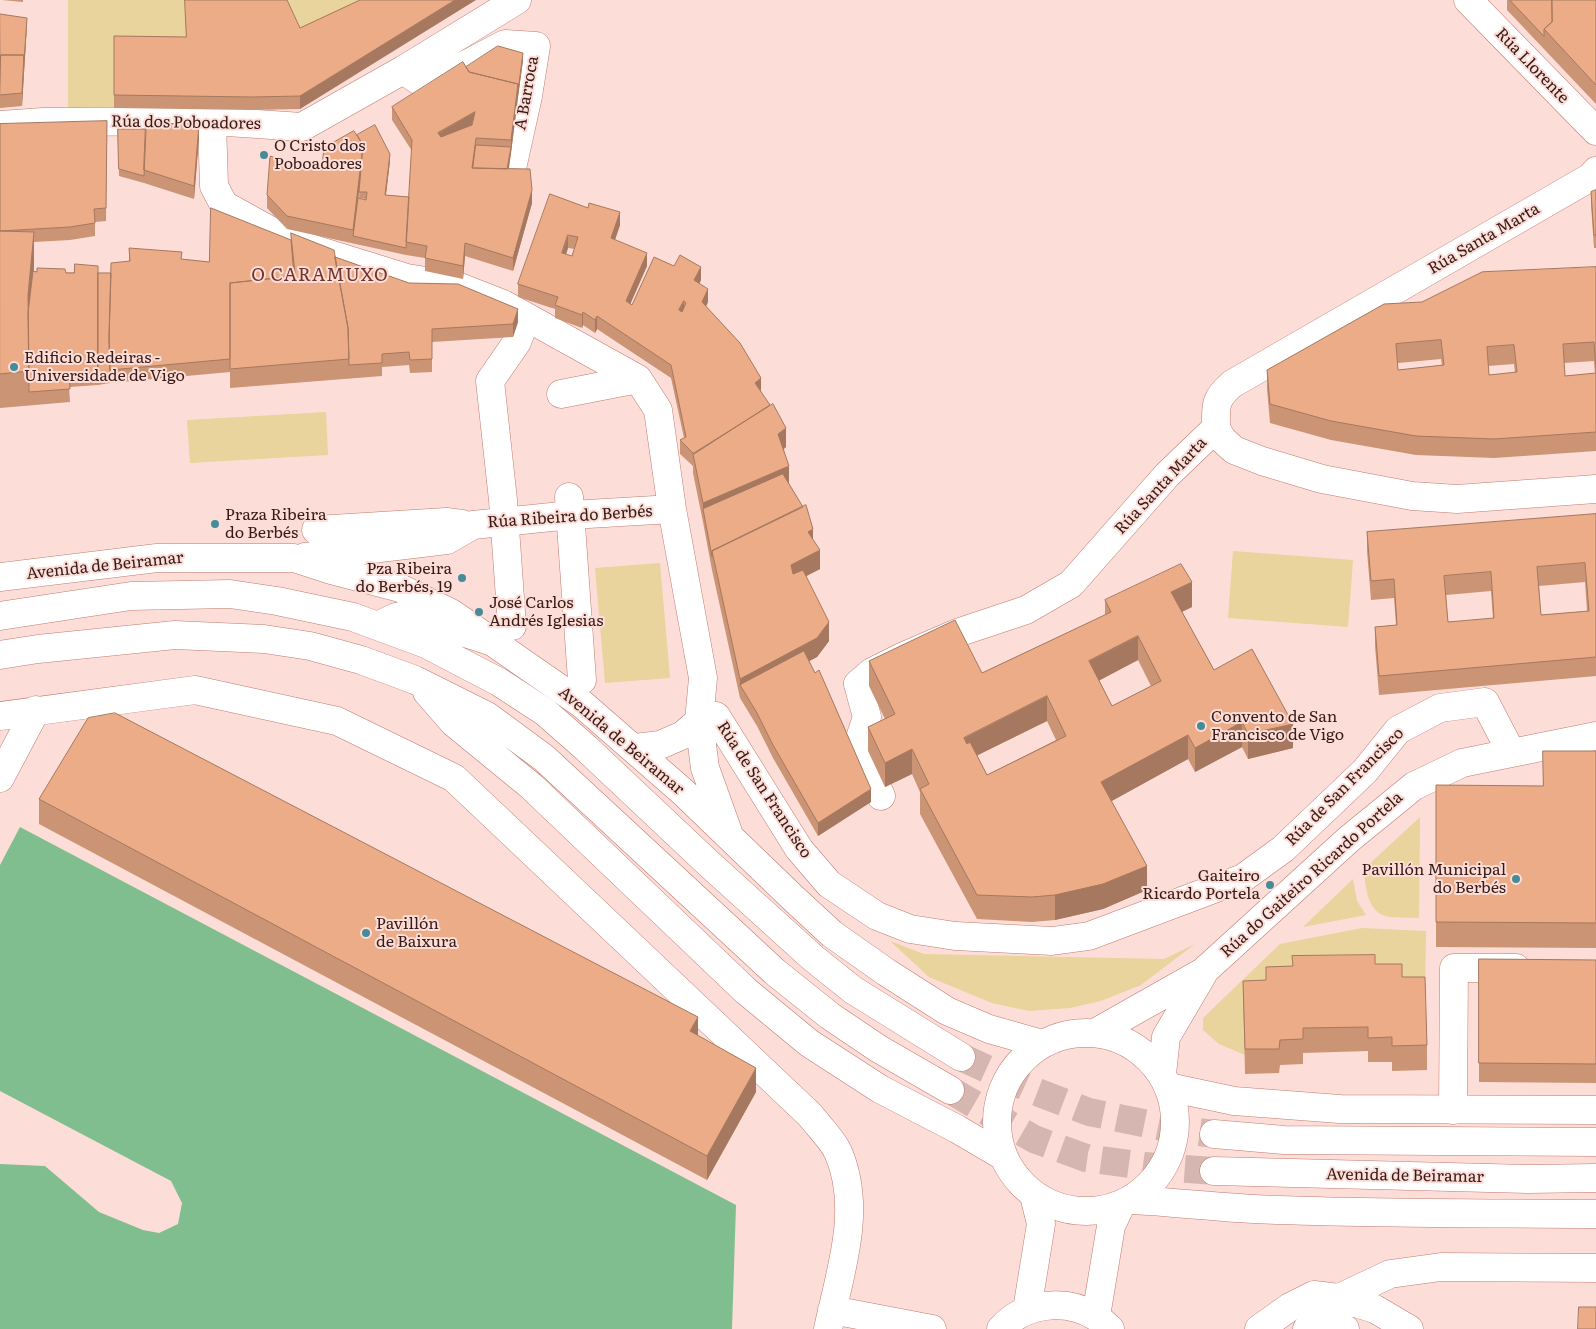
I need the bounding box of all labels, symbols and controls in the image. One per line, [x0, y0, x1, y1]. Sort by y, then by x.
street label: Rúa Llorente [1491, 24, 1573, 108]
street label: A Barroca [511, 54, 543, 132]
street label: Rúa dos Poboadores [111, 112, 261, 134]
place label: O Cristo dos Poboadores [274, 136, 365, 174]
marker: O Cristo dos Poboadores [258, 149, 270, 161]
street label: Rúa Santa Marta [1425, 199, 1543, 279]
district label: O CARAMUXO [250, 265, 390, 287]
place label: Edificio Redeiras - Universidade de Vigo [24, 348, 185, 386]
marker: Edificio Redeiras - Universidade de Vigo [8, 361, 20, 373]
street label: Rúa Santa Marta [1111, 434, 1211, 538]
street label: Rúa Ribeira do Berbés [487, 502, 653, 532]
place label: Praza Ribeira do Berbés [225, 505, 327, 543]
marker: Praza Ribeira do Berbés [209, 518, 221, 530]
street label: Avenida de Beiramar [25, 548, 185, 584]
place label: Pza Ribeira do Berbés, 19 [356, 559, 452, 597]
marker: Pza Ribeira do Berbés, 19 [456, 572, 468, 584]
place label: José Carlos Andrés Iglesias [489, 593, 603, 631]
marker: José Carlos Andrés Iglesias [473, 606, 485, 618]
street label: Avenida de Beiramar [554, 683, 688, 799]
place label: Convento de San Francisco de Vigo [1211, 707, 1344, 745]
street label: Rúa de San Francisco [713, 718, 815, 862]
marker: Convento de San Francisco de Vigo [1195, 720, 1207, 732]
street label: Rúa de San Francisco [1282, 724, 1408, 850]
street label: Rúa do Gaiteiro Ricardo Portela [1217, 788, 1407, 962]
place label: Pavillón Municipal do Berbés [1362, 860, 1506, 898]
place label: Gaiteiro Ricardo Portela [1142, 866, 1260, 904]
marker: Pavillón Municipal do Berbés [1510, 873, 1522, 885]
marker: Gaiteiro Ricardo Portela [1264, 879, 1276, 891]
place label: Pavillón de Baixura [376, 914, 457, 952]
marker: Pavillón de Baixura [360, 927, 372, 939]
street label: Avenida de Beiramar [1326, 1165, 1484, 1187]

